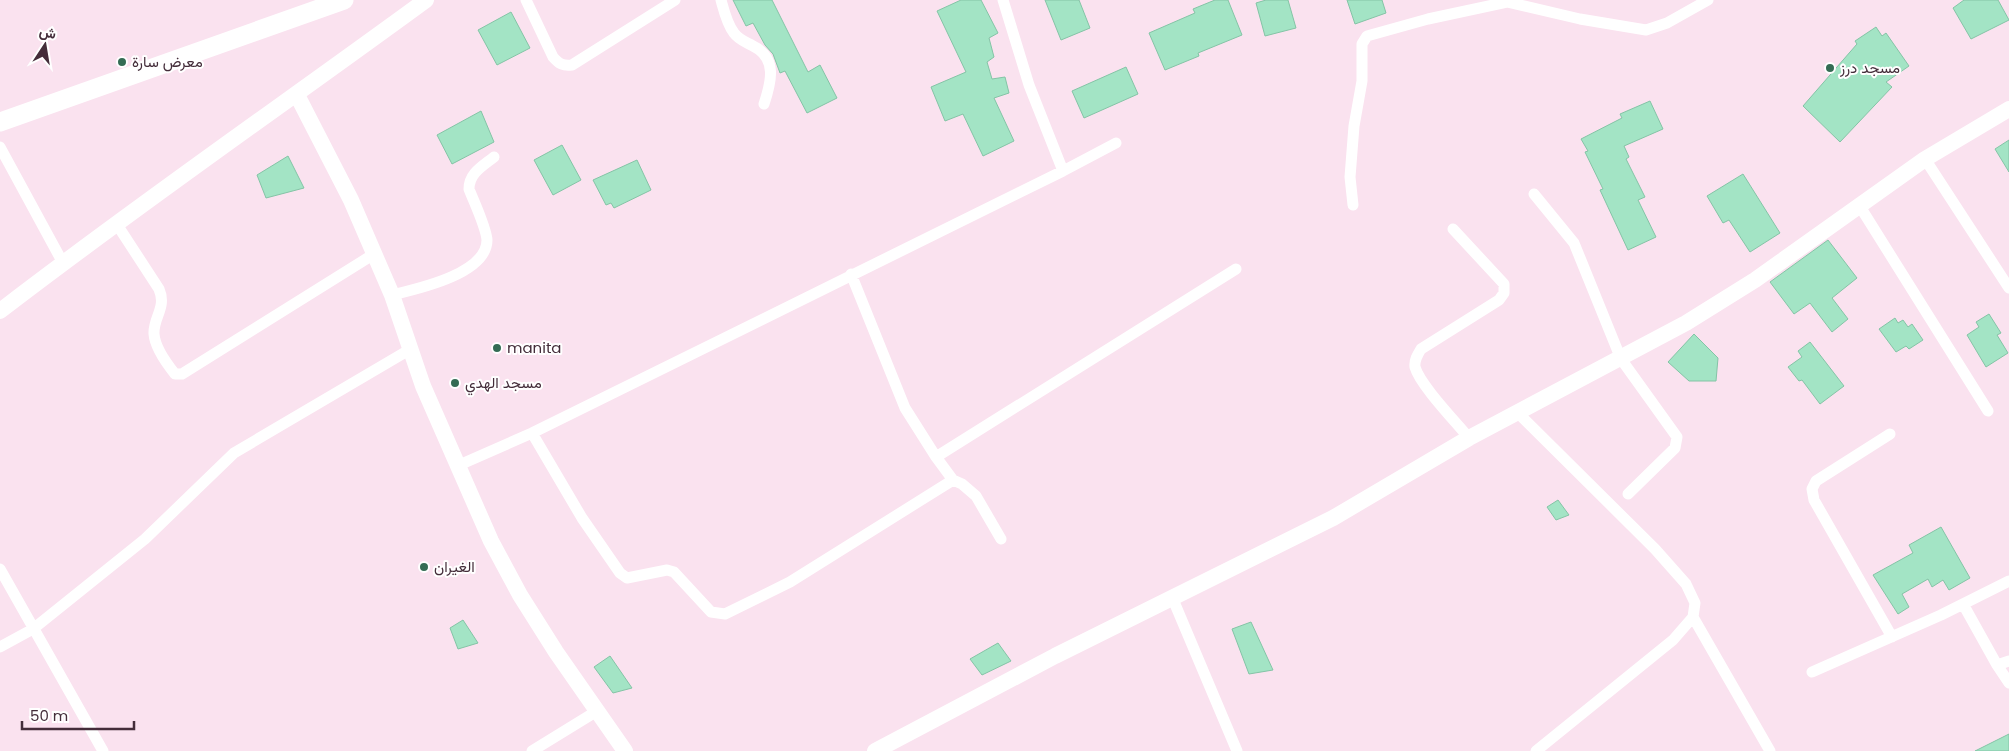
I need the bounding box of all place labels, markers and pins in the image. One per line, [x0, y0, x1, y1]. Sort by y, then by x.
place label: معرض سارة [132, 51, 203, 72]
marker: معرض سارة [116, 56, 128, 68]
place label: مسجد درز [1839, 57, 1900, 78]
marker: مسجد درز [1824, 62, 1836, 74]
place label: manita [507, 337, 561, 358]
marker: manita [491, 342, 503, 354]
place label: مسجد الهدي [465, 372, 542, 396]
marker: مسجد الهدي [449, 377, 461, 389]
place label: الغيران [434, 556, 475, 577]
marker: الغيران [418, 561, 430, 573]

